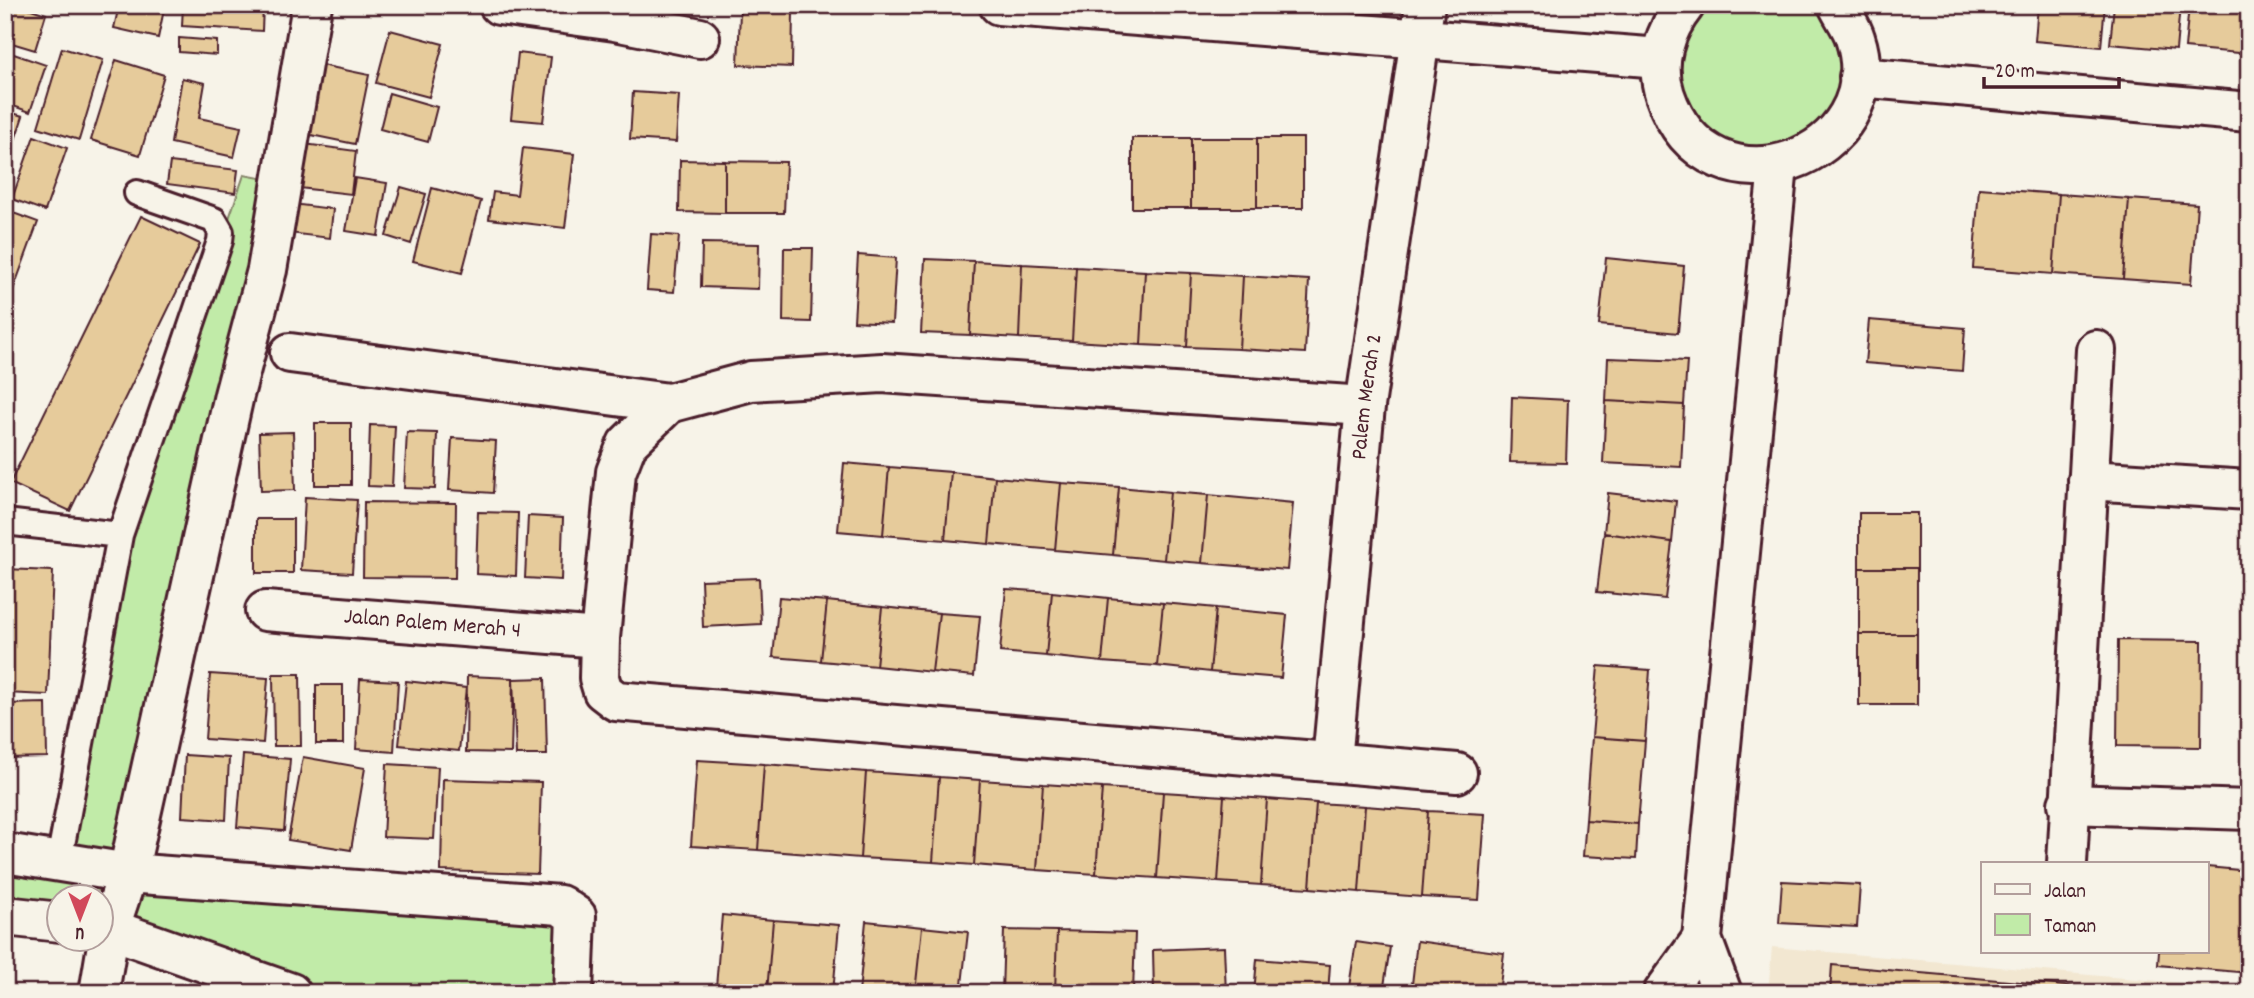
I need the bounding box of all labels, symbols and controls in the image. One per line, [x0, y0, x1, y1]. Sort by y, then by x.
scale bar [1984, 46, 2119, 90]
text: 20 m [1995, 58, 2035, 88]
street label: Palem Merah 2 [1344, 331, 1392, 461]
street label: Jalan Palem Merah 4 [343, 601, 522, 648]
legend [1981, 862, 2208, 953]
text: Jalan [2044, 878, 2086, 908]
north arrow [46, 883, 116, 953]
text: Taman [2044, 913, 2096, 943]
text: U [75, 918, 85, 945]

